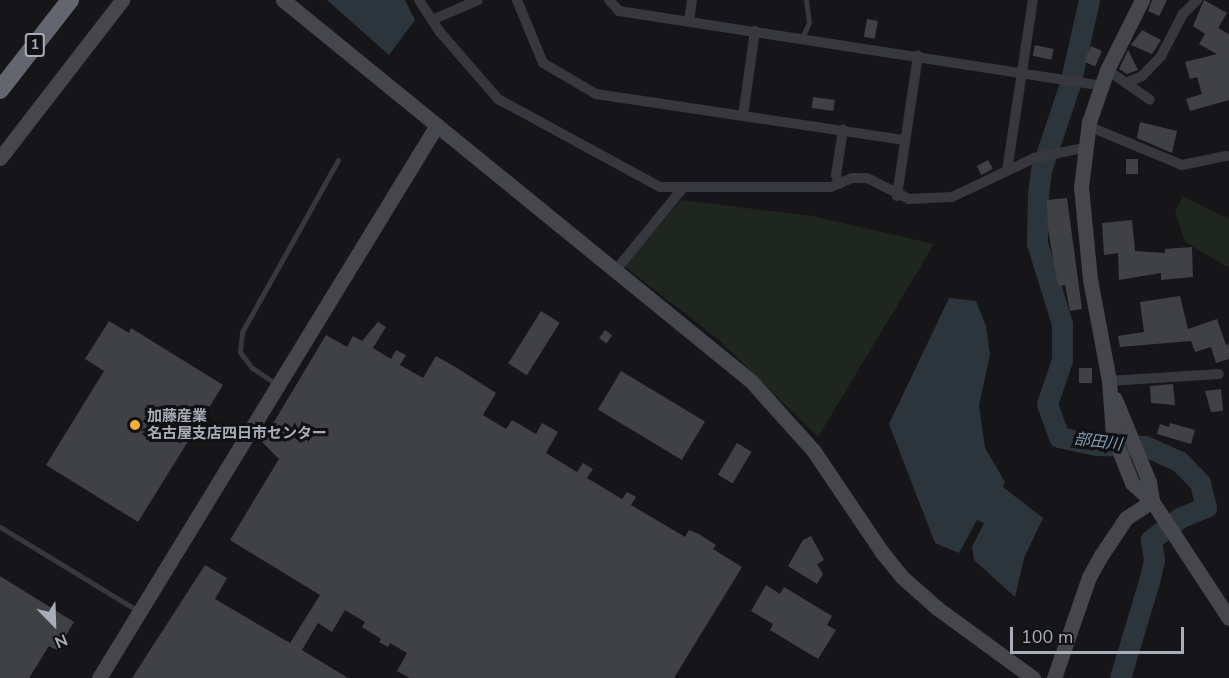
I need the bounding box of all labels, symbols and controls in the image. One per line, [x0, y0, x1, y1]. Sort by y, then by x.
road number: 1 [24, 34, 46, 56]
place label: 加藤産業 名古屋支店四日市センター [147, 407, 327, 442]
marker: 加藤産業 名古屋支店四日市センター [128, 418, 142, 432]
water label: 部田川 [1073, 430, 1123, 454]
north arrow [24, 594, 84, 654]
scale bar [1013, 615, 1187, 653]
text: 100 m [1021, 625, 1073, 649]
text: N [51, 628, 71, 653]

